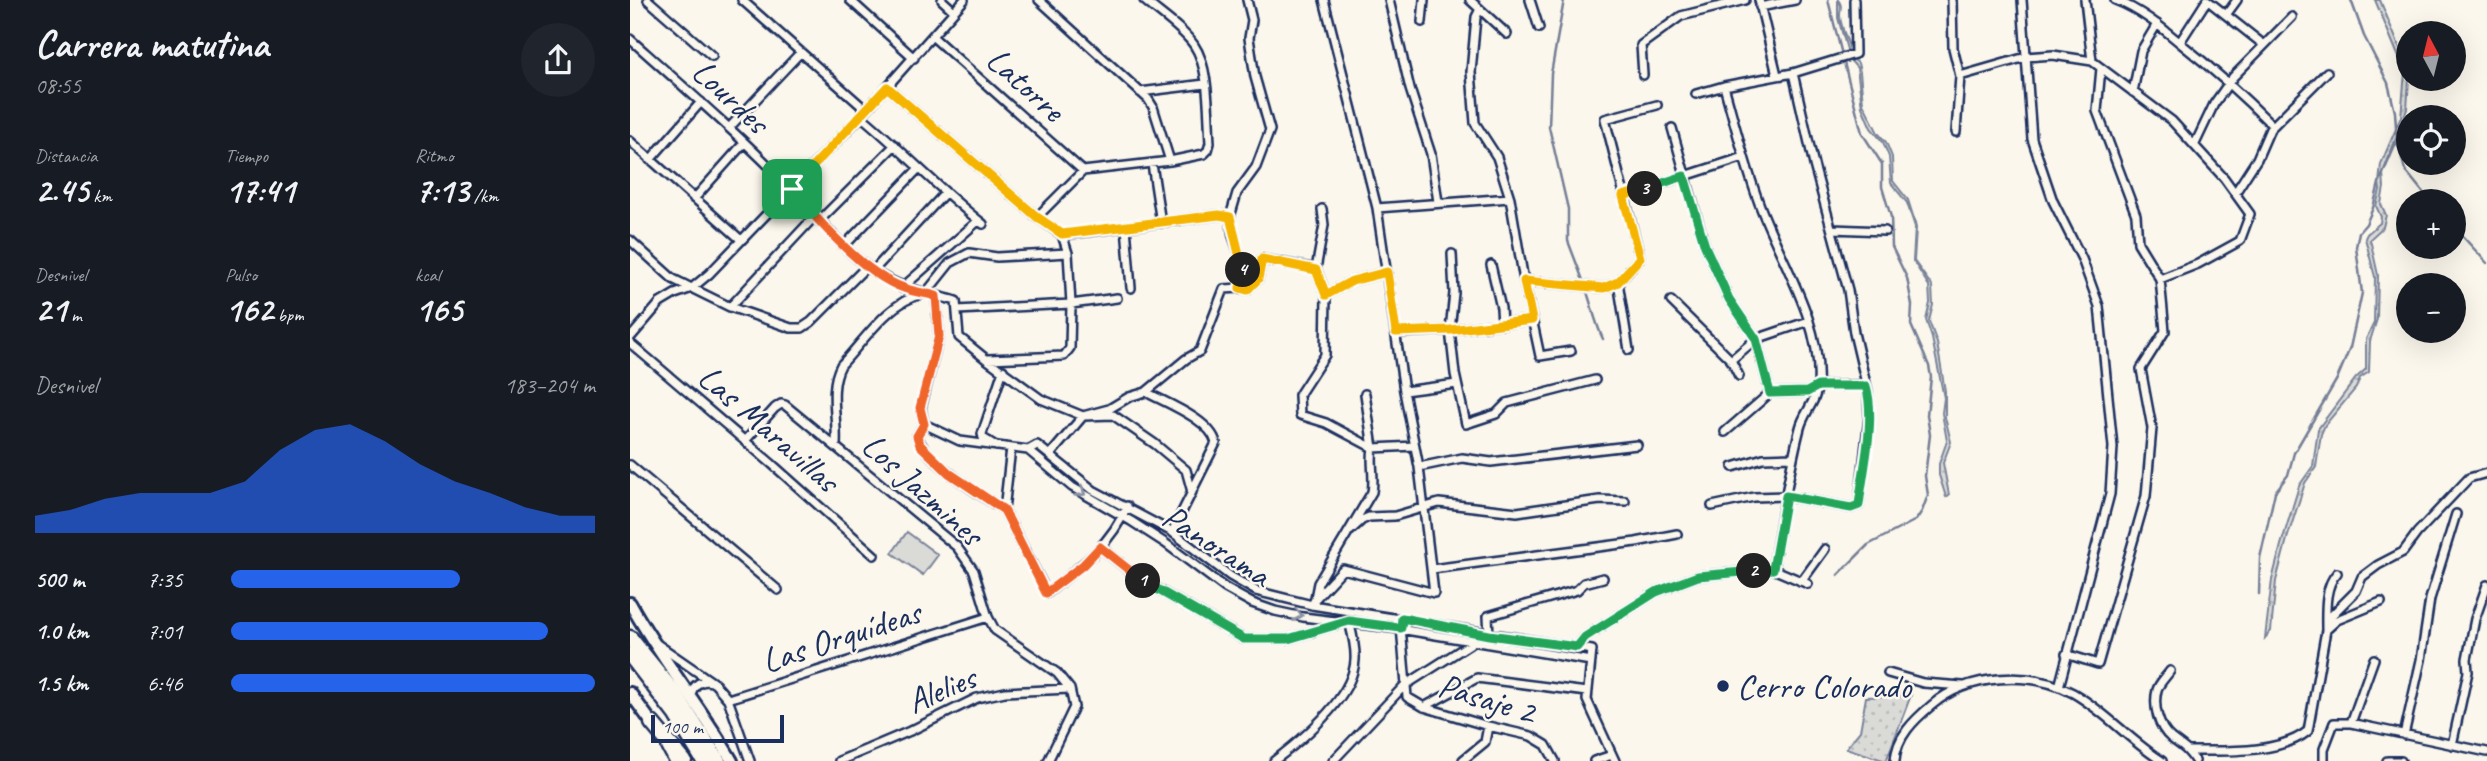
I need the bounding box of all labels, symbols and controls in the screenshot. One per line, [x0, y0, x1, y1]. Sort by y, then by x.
text: Carrera matutina [35, 21, 269, 68]
north arrow [2396, 21, 2466, 91]
map controls [2396, 21, 2466, 343]
button: share [521, 23, 595, 97]
street label: Latorre [977, 37, 1076, 133]
street label: Lourdes [682, 49, 781, 146]
text: 08:55 [35, 71, 81, 100]
button: locate [2396, 105, 2466, 175]
text: Distancia [35, 144, 97, 168]
text: Tiempo [225, 144, 268, 168]
text: Ritmo [415, 144, 453, 168]
pin [762, 159, 822, 219]
text: 2.45 [35, 168, 89, 213]
text: 17:41 [225, 168, 295, 213]
text: 7:13 [415, 168, 469, 213]
icon: arrive [773, 170, 811, 208]
pin: 3 [1628, 172, 1662, 206]
text: 3 [1640, 176, 1649, 200]
text: km [89, 184, 112, 208]
text: /km [469, 184, 498, 208]
button: + [2396, 189, 2466, 259]
pin: 4 [1226, 252, 1260, 288]
text: 4 [1238, 257, 1247, 281]
text: Desnivel [35, 263, 87, 287]
text: Pulso [225, 263, 257, 287]
text: kcal [415, 263, 440, 287]
button: − [2396, 273, 2466, 343]
text: 21 [35, 287, 67, 332]
text: 162 [225, 287, 273, 332]
text: 165 [415, 287, 462, 332]
text: m [67, 303, 82, 327]
text: bpm [273, 303, 304, 327]
street label: Las Maravillas [689, 355, 851, 504]
text: Desnivel [35, 371, 97, 400]
text: 183–204 m [504, 371, 595, 400]
street label: Los Jazmines [852, 423, 995, 558]
one-way arrow [1073, 484, 1086, 497]
street label: Panorama [1154, 494, 1282, 598]
pin: 2 [1736, 554, 1772, 588]
text: 2 [1749, 558, 1758, 582]
pin: 1 [1126, 564, 1160, 598]
text: 500 m [35, 565, 84, 594]
text: 7:35 [147, 565, 183, 594]
text: 1 [1138, 568, 1147, 592]
street label: Las Orquídeas [756, 589, 929, 683]
one-way arrow [1292, 607, 1304, 622]
text: 1.0 km [35, 617, 89, 646]
text: 7:01 [147, 617, 183, 646]
street label: Alelies [900, 654, 985, 724]
street label: Pasaje 2 [1433, 663, 1544, 735]
place label: Cerro Colorado [1737, 664, 1913, 709]
text: 1.5 km [35, 669, 88, 698]
text: 6:46 [147, 669, 183, 698]
marker: Cerro Colorado [1715, 678, 1731, 694]
scale bar [651, 712, 784, 744]
text: 100 m [662, 715, 703, 739]

